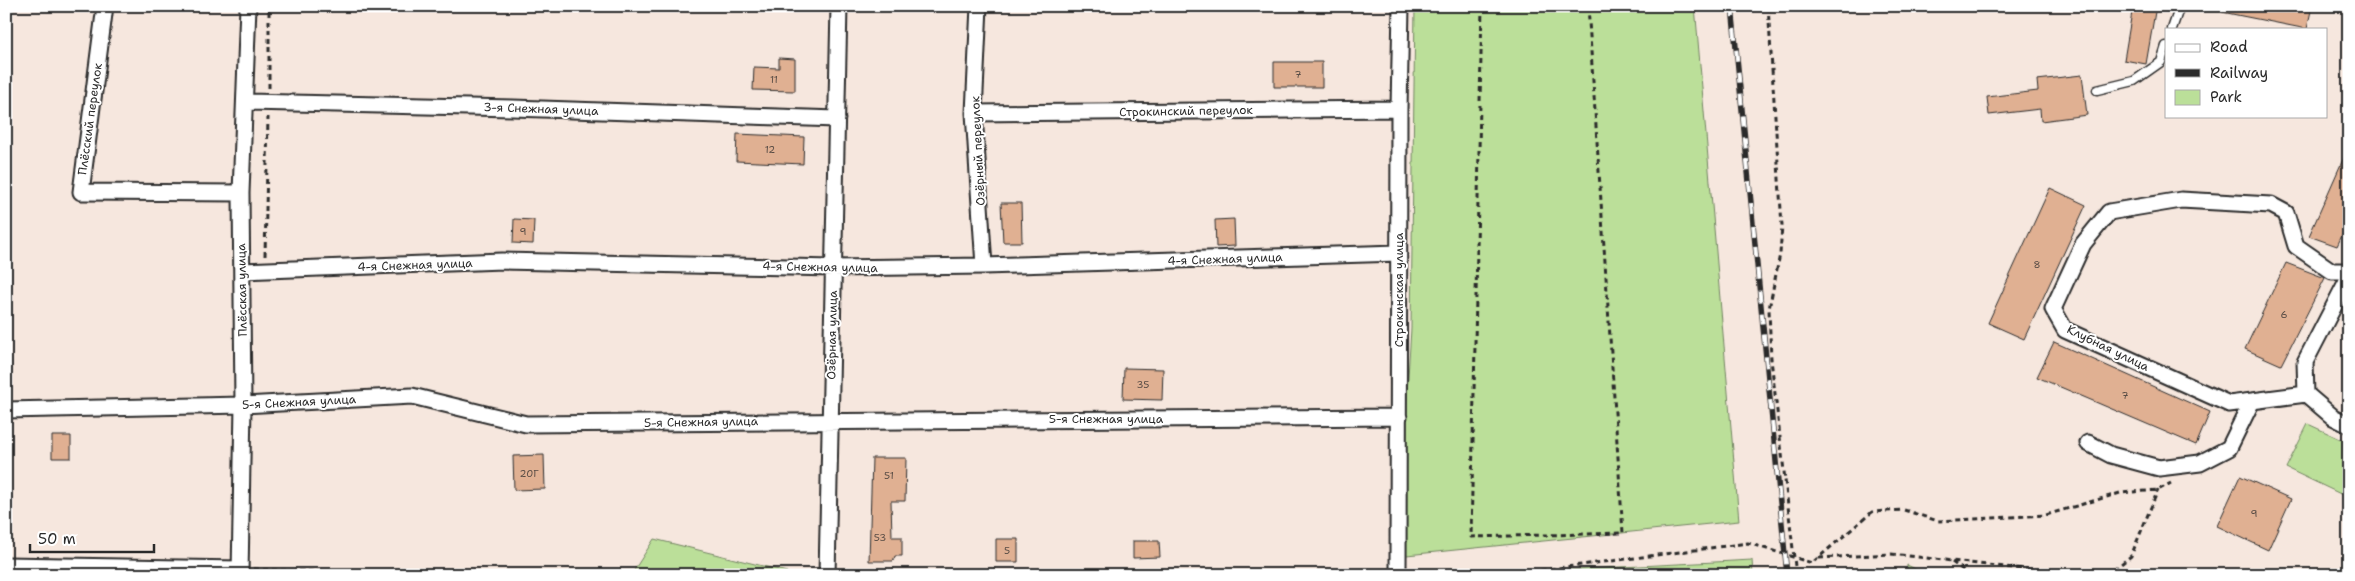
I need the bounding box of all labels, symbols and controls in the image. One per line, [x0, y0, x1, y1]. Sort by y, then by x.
legend [2165, 28, 2328, 118]
text: Road [2210, 37, 2248, 57]
street label: Плёсский переулок [74, 61, 106, 176]
text: Railway [2210, 63, 2268, 83]
house number: 7 [1295, 68, 1302, 81]
house number: 11 [770, 73, 778, 86]
text: Park [2210, 87, 2242, 107]
street label: Озёрный переулок [967, 95, 989, 206]
street label: 3-я Снежная улица [483, 99, 599, 119]
street label: Строкинский переулок [1119, 102, 1254, 120]
house number: 12 [765, 143, 775, 156]
house number: 9 [520, 225, 527, 238]
street label: Строкинская улица [1391, 232, 1407, 347]
street label: Плёсская улица [233, 243, 251, 337]
street label: 4-я Снежная улица [1167, 249, 1283, 269]
street label: 4-я Снежная улица [357, 255, 473, 275]
street label: 4-я Снежная улица [762, 258, 878, 276]
house number: 8 [2034, 258, 2041, 271]
street label: Озёрная улица [823, 290, 841, 380]
house number: 6 [2281, 308, 2288, 321]
street label: Клубная улица [2064, 321, 2152, 375]
house number: 35 [1137, 378, 1149, 391]
house number: 7 [2122, 389, 2129, 402]
street label: 5-я Снежная улица [241, 391, 357, 413]
street label: 5-я Снежная улица [1049, 411, 1164, 427]
street label: 5-я Снежная улица [644, 413, 759, 431]
house number: 20Г [520, 467, 539, 480]
house number: 51 [884, 469, 894, 482]
house number: 9 [2251, 507, 2258, 520]
scale bar [30, 521, 154, 553]
text: 50 m [38, 529, 76, 549]
house number: 53 [874, 531, 886, 544]
house number: 5 [1004, 544, 1010, 557]

